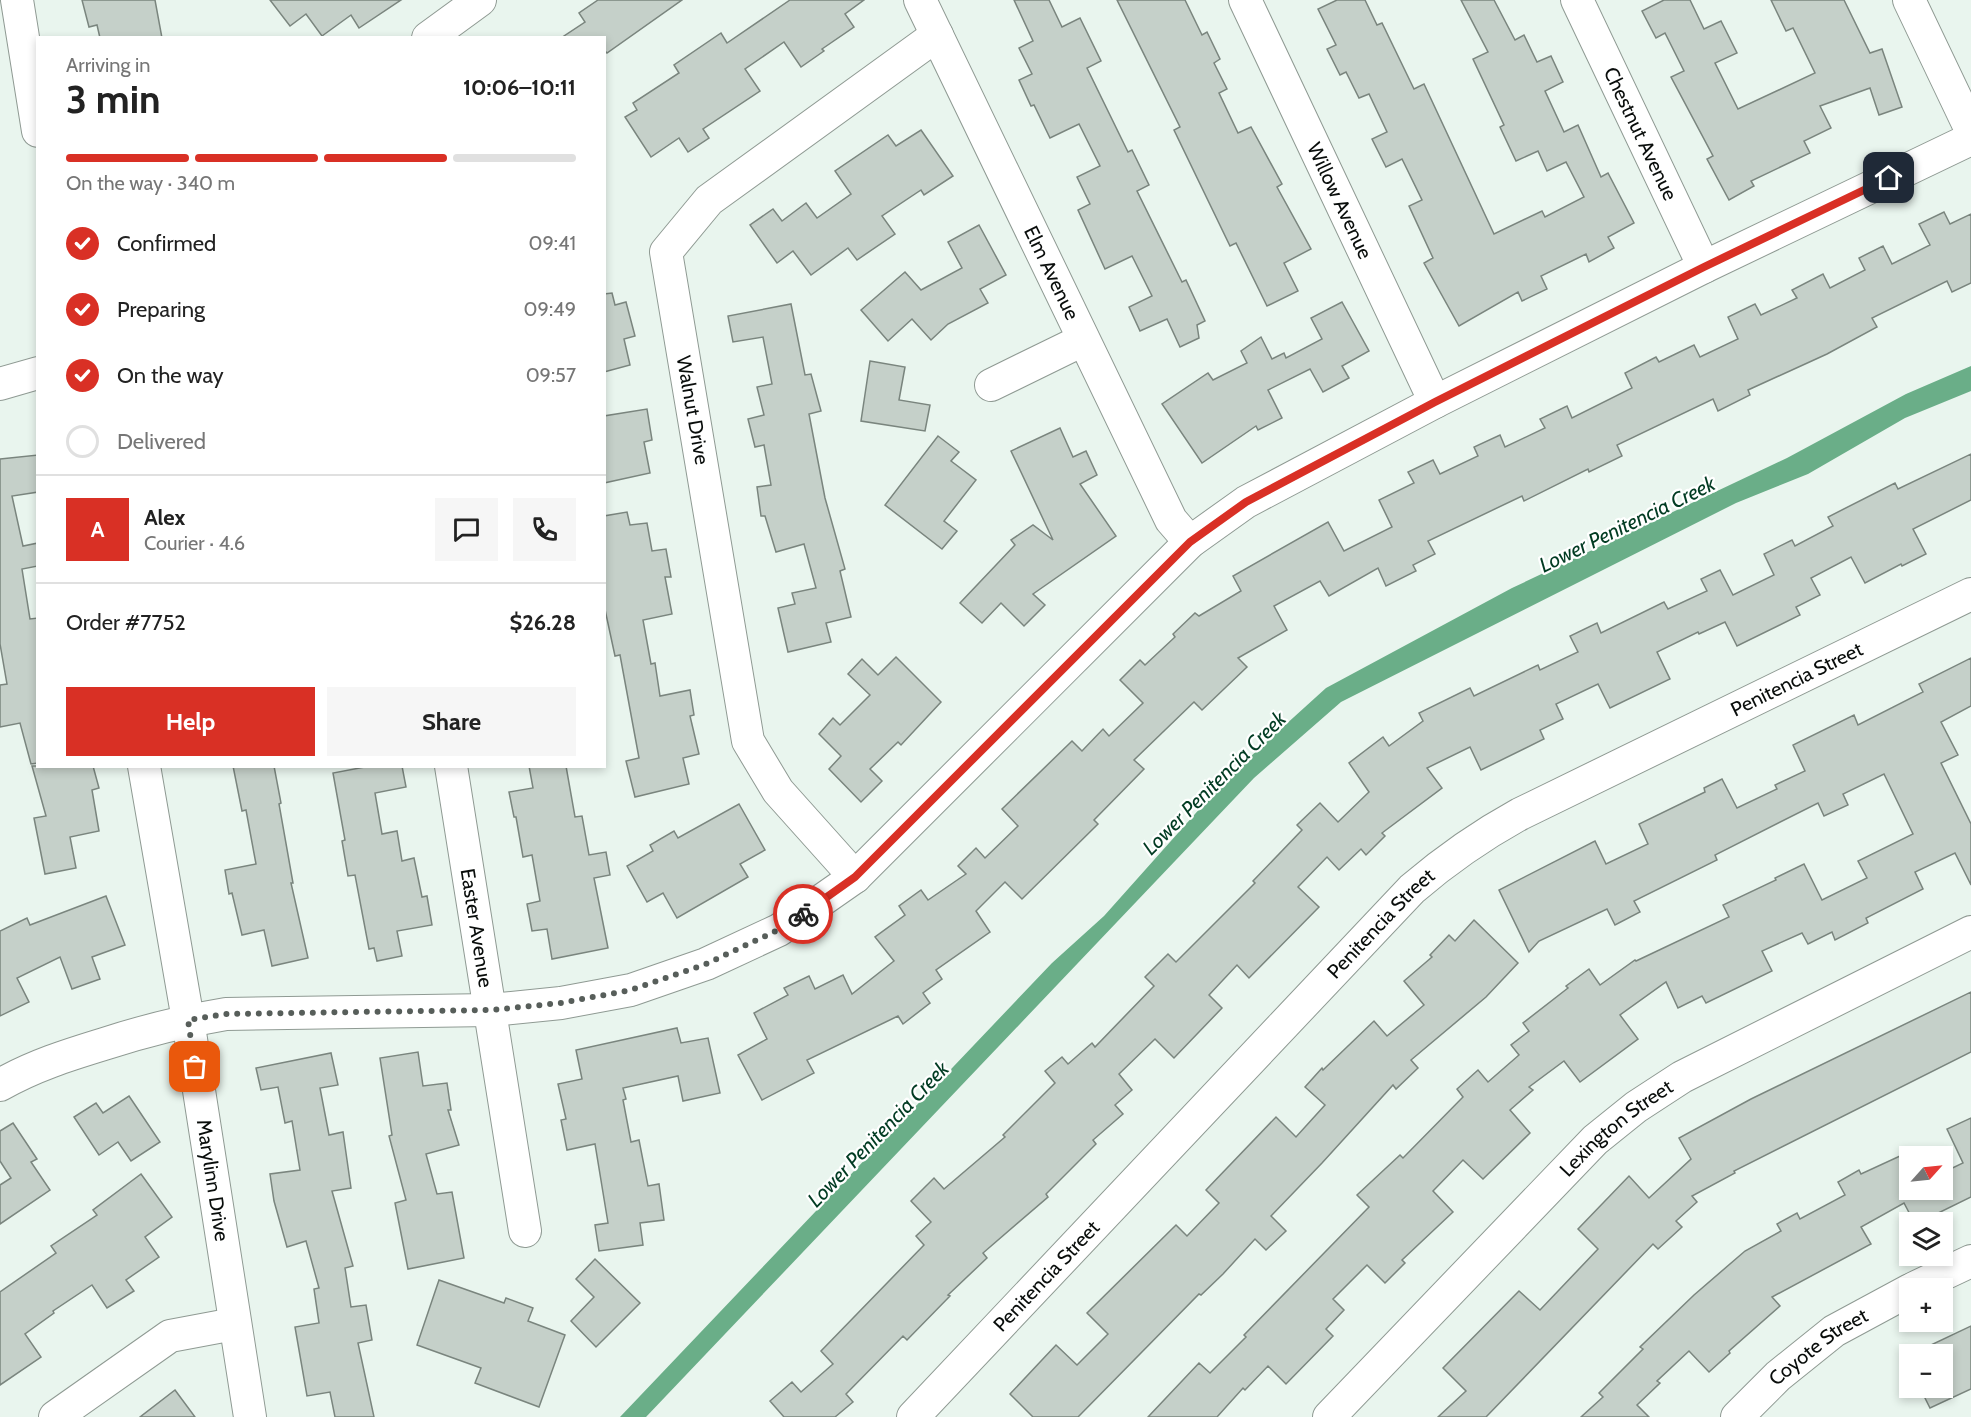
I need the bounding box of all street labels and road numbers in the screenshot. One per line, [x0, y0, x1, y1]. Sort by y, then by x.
street label: Chestnut Avenue [1599, 63, 1683, 204]
street label: Willow Avenue [1302, 139, 1378, 263]
street label: Elm Avenue [1019, 222, 1085, 324]
street label: Walnut Drive [672, 354, 714, 466]
street label: Penitencia Street [1727, 637, 1867, 721]
street label: Penitencia Street [1322, 863, 1439, 983]
street label: Easter Avenue [455, 867, 498, 989]
street label: Lexington Street [1555, 1074, 1677, 1181]
street label: Marylinn Drive [192, 1118, 234, 1243]
street label: Penitencia Street [988, 1215, 1105, 1337]
street label: Coyote Street [1764, 1303, 1872, 1390]

